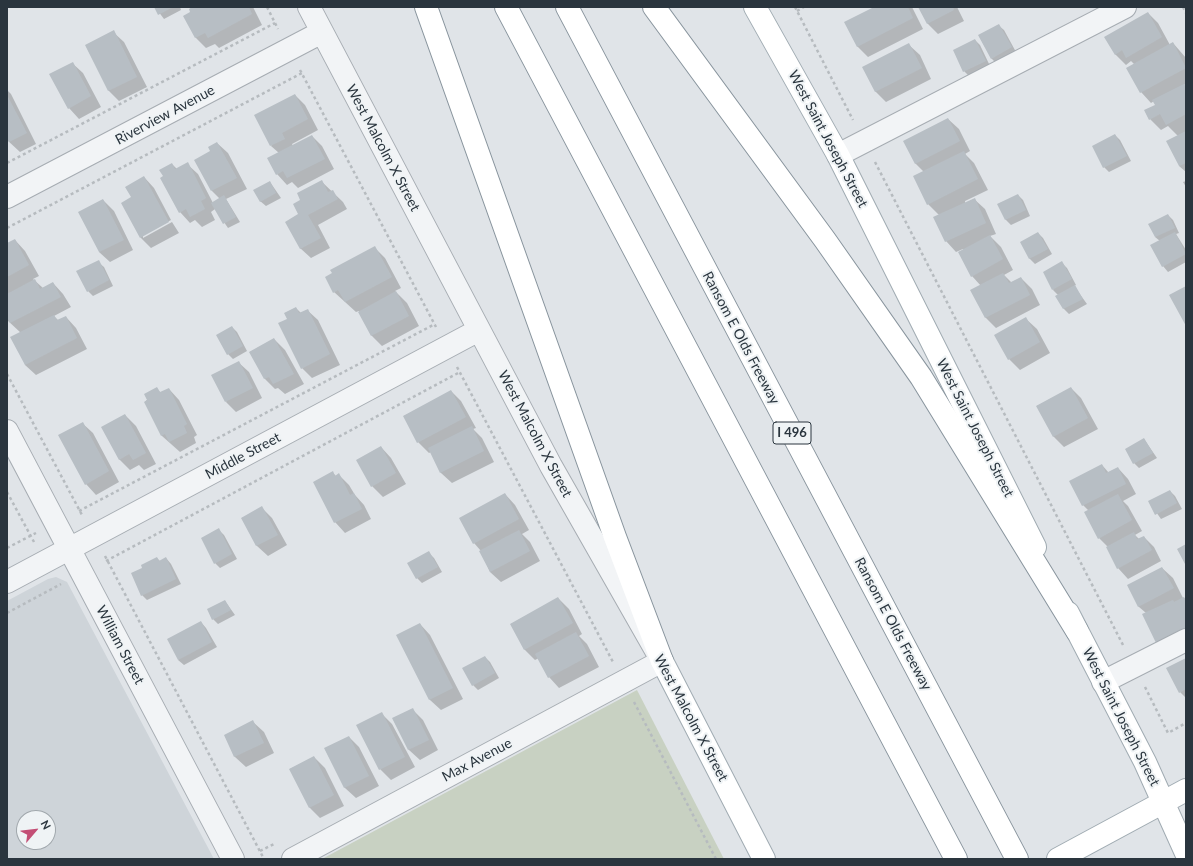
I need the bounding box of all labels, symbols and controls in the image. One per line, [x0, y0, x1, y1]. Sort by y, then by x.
street label: West Saint Joseph Street [785, 67, 871, 211]
street label: Riverview Avenue [112, 82, 218, 148]
street label: West Malcolm X Street [342, 82, 424, 214]
street label: Ransom E Olds Freeway [699, 269, 783, 407]
street label: West Saint Joseph Street [933, 356, 1017, 500]
street label: West Malcolm X Street [494, 368, 576, 500]
road number: I 496 [773, 422, 811, 444]
street label: Middle Street [202, 429, 284, 483]
street label: Ransom E Olds Freeway [851, 555, 935, 693]
street label: William Street [92, 603, 148, 687]
street label: West Saint Joseph Street [1079, 645, 1163, 789]
street label: West Malcolm X Street [650, 652, 732, 784]
street label: Max Avenue [439, 735, 515, 785]
north arrow [16, 810, 56, 850]
text: N [38, 818, 54, 831]

